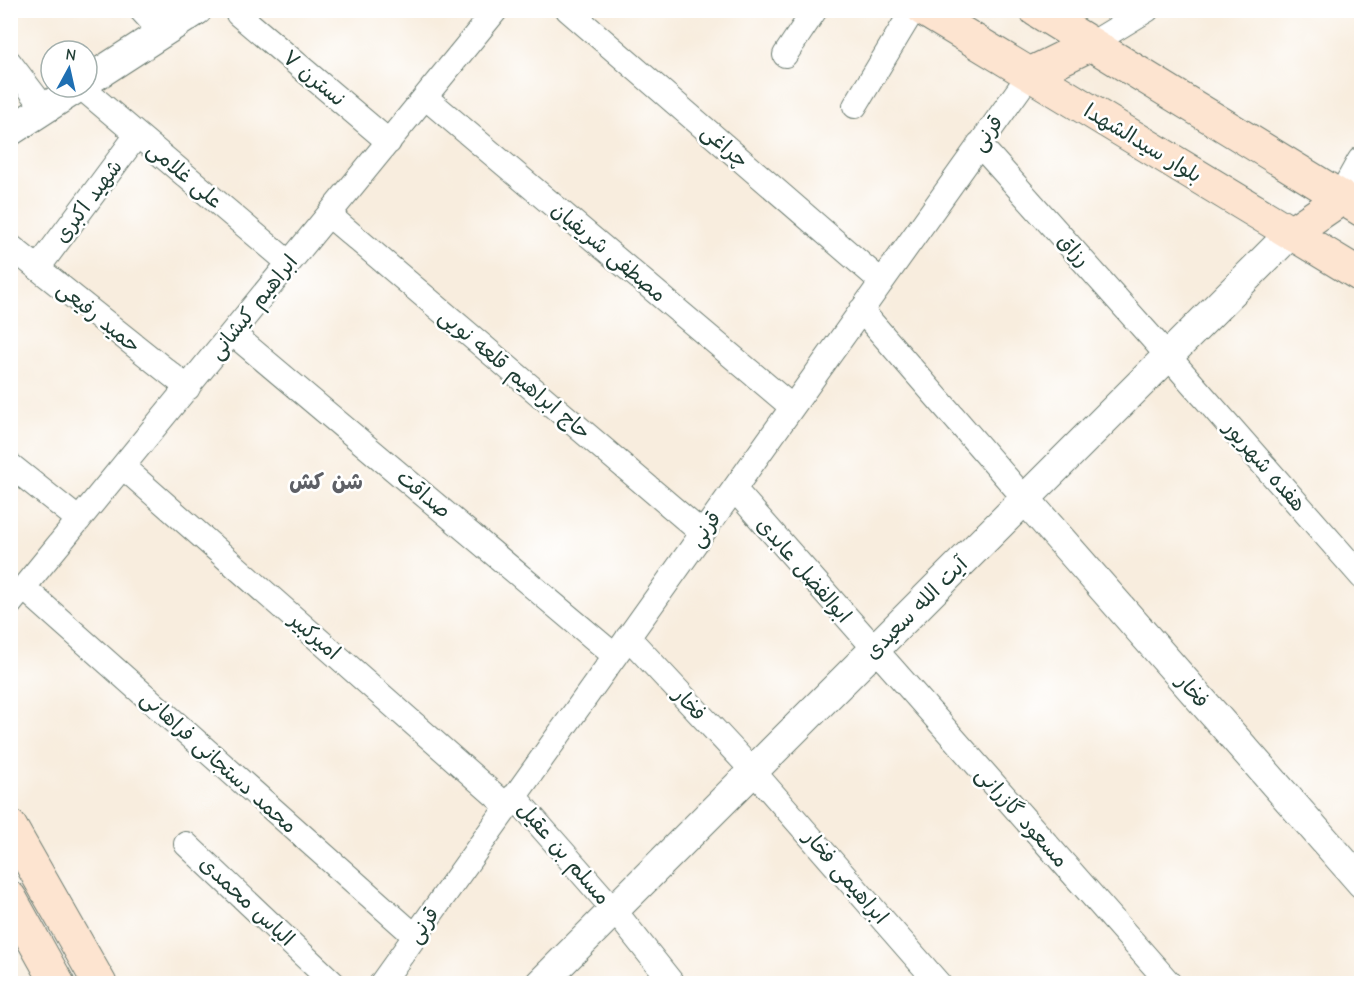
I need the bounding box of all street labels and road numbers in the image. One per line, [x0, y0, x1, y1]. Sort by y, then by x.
street label: نسترن ۷ [278, 45, 350, 111]
street label: بلوار سیدالشهدا [1079, 99, 1206, 188]
street label: قرنی [966, 111, 1010, 157]
street label: چراغی [695, 119, 753, 174]
street label: علی غلامی [141, 137, 227, 215]
street label: شهید اکبری [49, 155, 128, 248]
street label: مصطفی شریفیان [546, 197, 671, 308]
street label: رزاق [1053, 228, 1095, 272]
street label: ابراهیم کیشانی [204, 250, 305, 366]
street label: حمید رفیعی [51, 276, 146, 359]
street label: حاج ابراهیم قلعه نویی [432, 304, 596, 447]
street label: هفده شهریور [1217, 414, 1311, 517]
street label: صداقت [392, 465, 456, 523]
street label: قرنی [684, 507, 728, 553]
street label: ابوالفضل عابدی [751, 512, 856, 628]
street label: آیت الله سعیدی [860, 551, 973, 664]
street label: امیرکبیر [283, 606, 345, 665]
street label: فخار [1171, 668, 1214, 713]
street label: فخار [668, 681, 711, 725]
street label: محمد دستجانی فراهانی [135, 686, 302, 840]
street label: مسعود گازرانی [969, 762, 1073, 873]
street label: مسلم بن عقیل [510, 797, 615, 912]
street label: ابراهیمی فخار [796, 824, 893, 930]
street label: الیاس محمدی [195, 851, 299, 951]
street label: قرنی [402, 902, 445, 949]

